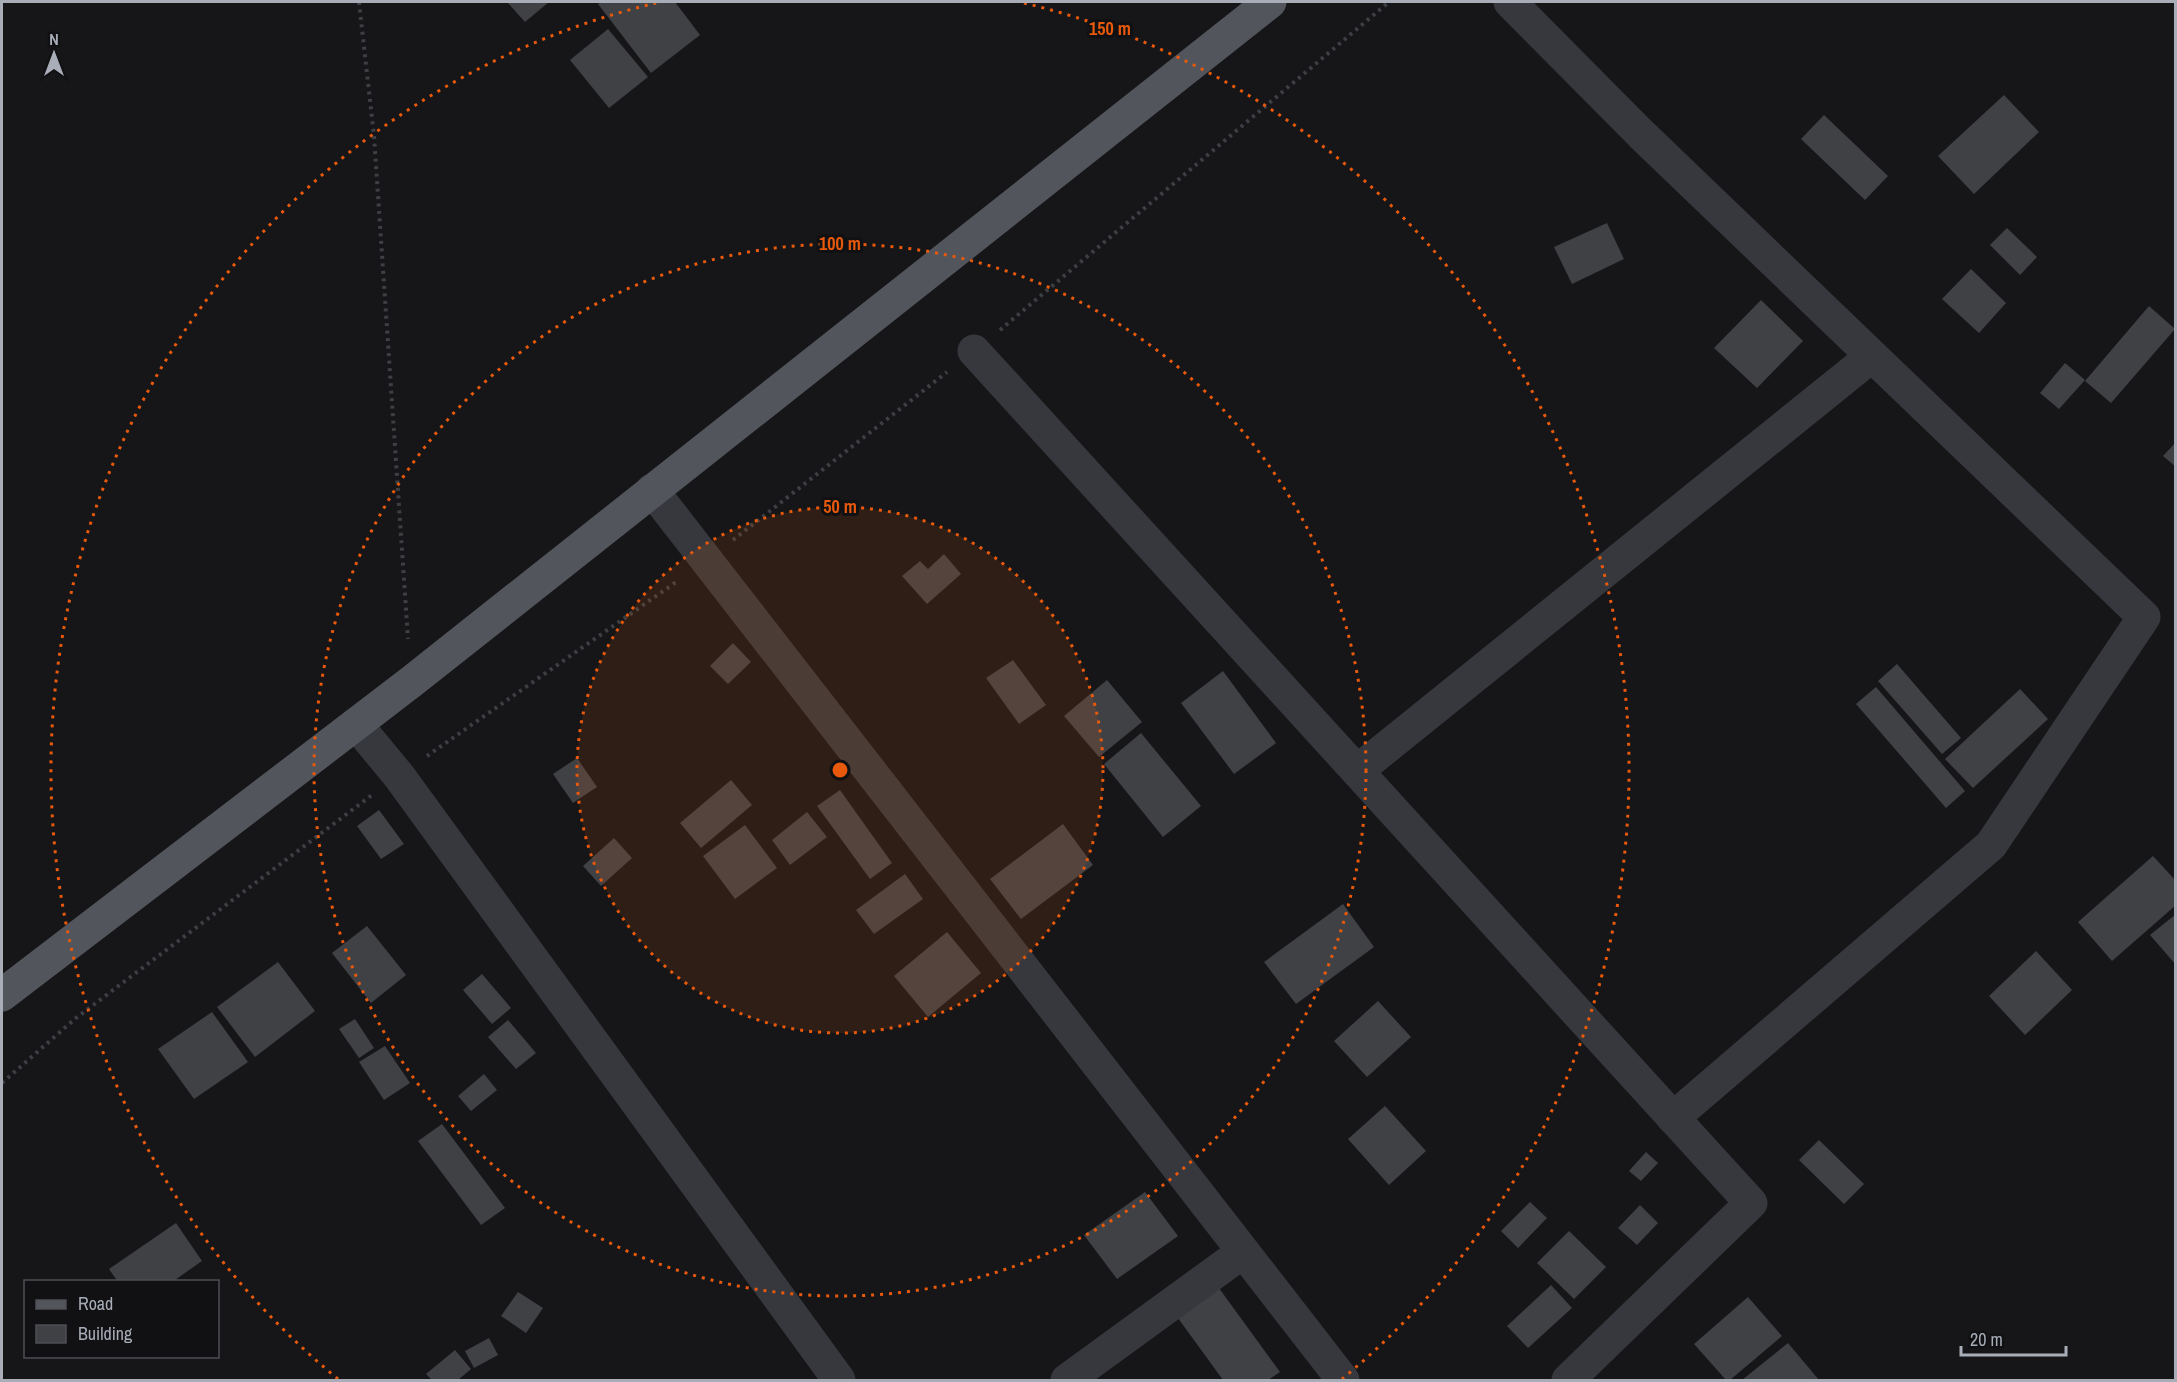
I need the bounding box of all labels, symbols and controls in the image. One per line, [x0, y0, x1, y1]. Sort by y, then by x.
text: 150 m [1089, 16, 1131, 41]
north arrow [24, 24, 84, 84]
text: N [49, 28, 59, 50]
text: 100 m [819, 231, 861, 256]
text: 50 m [823, 494, 857, 519]
centre of rings [830, 760, 850, 780]
legend [24, 1280, 219, 1358]
text: Road [78, 1291, 113, 1316]
scale bar [1961, 1319, 2066, 1357]
text: Building [78, 1321, 133, 1346]
text: 20 m [1970, 1327, 2003, 1352]

